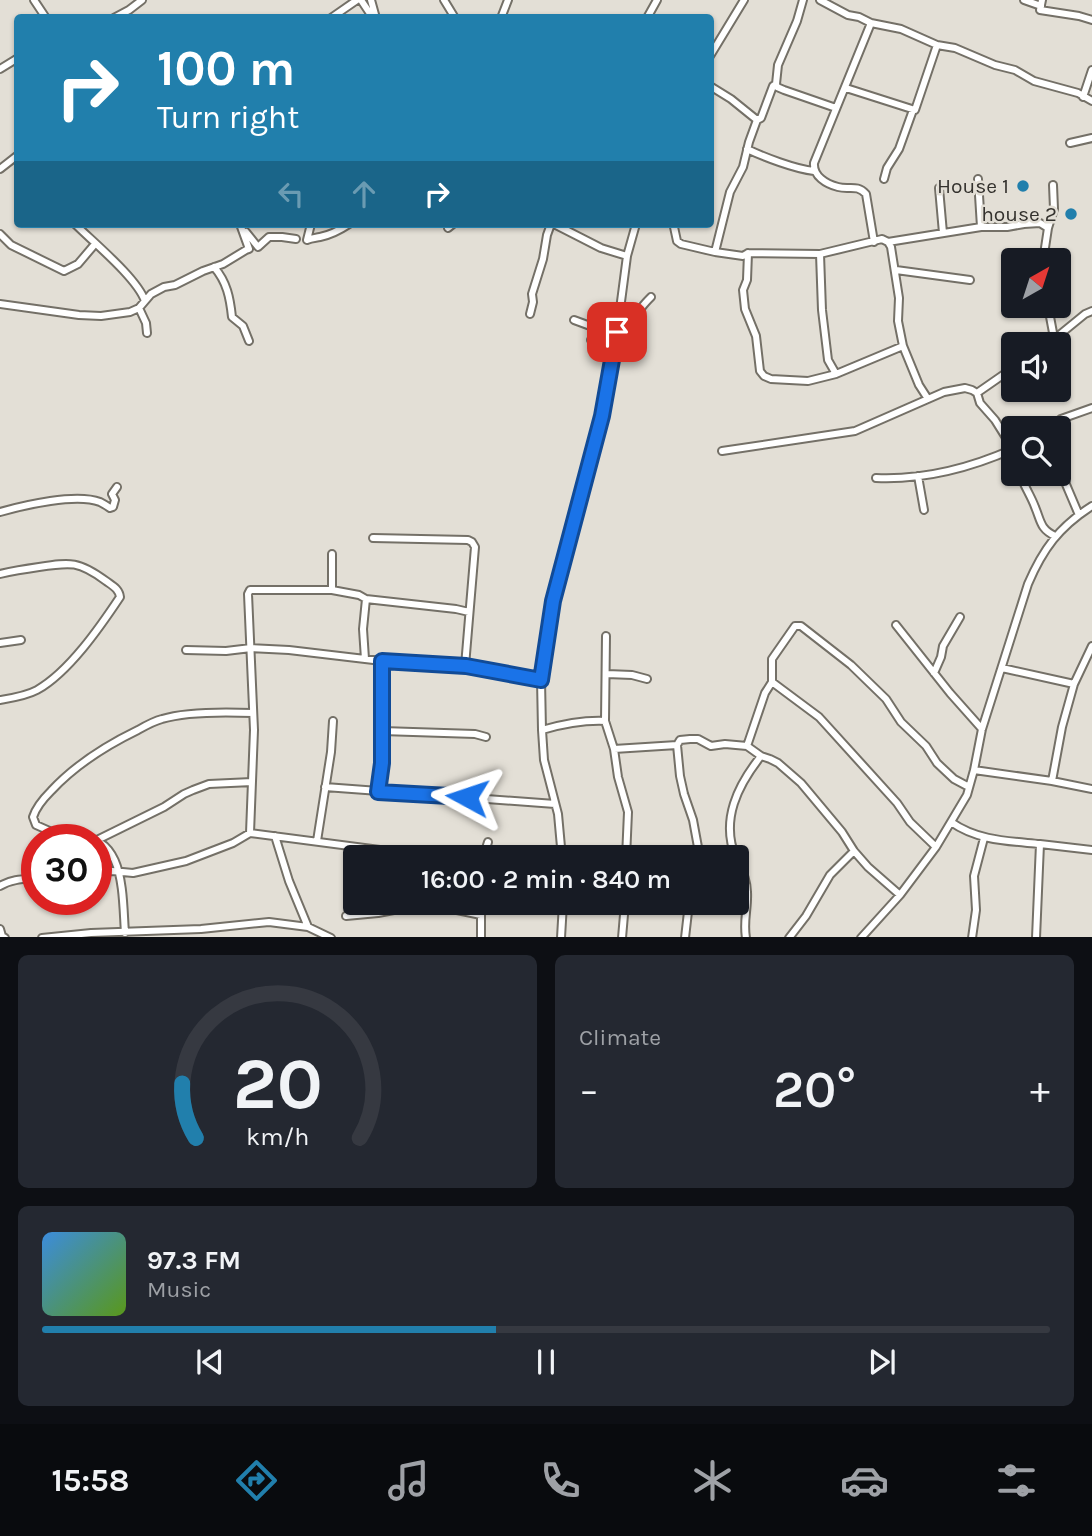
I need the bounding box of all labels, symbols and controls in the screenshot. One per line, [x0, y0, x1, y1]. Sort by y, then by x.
text: 100 m [157, 40, 295, 97]
icon: right [42, 42, 133, 133]
text: Turn right [157, 99, 299, 136]
place label: House 1 [937, 174, 1009, 198]
icon: left [272, 175, 310, 213]
icon: ahead [345, 175, 383, 213]
icon: right [418, 175, 456, 213]
marker: House 1 [1015, 178, 1031, 194]
place label: house 2 [981, 202, 1057, 226]
marker: house 2 [1063, 206, 1079, 222]
north arrow [1001, 248, 1071, 318]
map controls [1001, 248, 1071, 486]
pin [587, 302, 647, 362]
icon: arrive [598, 313, 636, 351]
button: sound [1001, 332, 1071, 402]
button: search [1001, 416, 1071, 486]
position arrow [430, 760, 504, 834]
speed limit sign: 30 [21, 824, 112, 915]
text: 16:00 · 2 min · 840 m [421, 864, 671, 895]
text: Climate [579, 1024, 661, 1051]
text: 20 [232, 1041, 323, 1126]
text: 20° [773, 1059, 856, 1120]
text: − [579, 1068, 599, 1113]
text: + [1030, 1068, 1050, 1113]
text: km/h [246, 1121, 309, 1150]
text: 97.3 FM [147, 1245, 241, 1276]
text: Music [147, 1276, 211, 1303]
icon: previous [191, 1343, 229, 1381]
icon: pause [527, 1343, 565, 1381]
icon: next [863, 1343, 901, 1381]
icon: directions [232, 1456, 281, 1505]
icon: music [384, 1456, 433, 1505]
icon: phone [536, 1456, 585, 1505]
icon: climate [688, 1456, 737, 1505]
icon: car [840, 1456, 889, 1505]
icon: filters [992, 1456, 1041, 1505]
text: 15:58 [51, 1462, 129, 1499]

